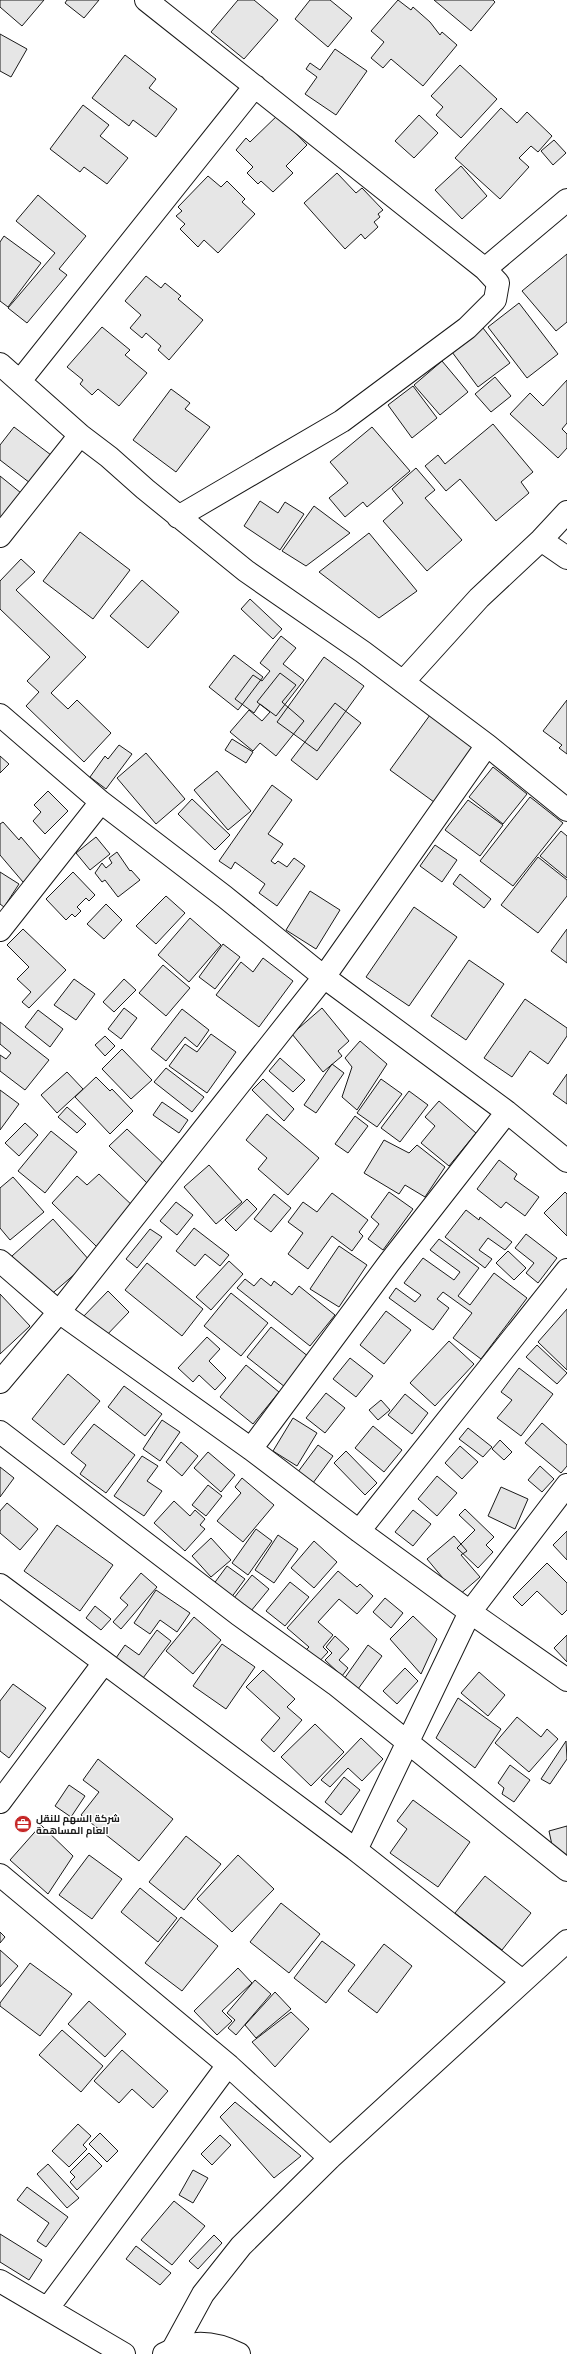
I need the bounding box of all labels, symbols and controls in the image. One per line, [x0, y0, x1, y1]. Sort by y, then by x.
place label: شركة السهم للنقل العام المساهمة [36, 1813, 120, 1838]
office icon: شركة السهم للنقل العام المساهمة [13, 1814, 33, 1834]

